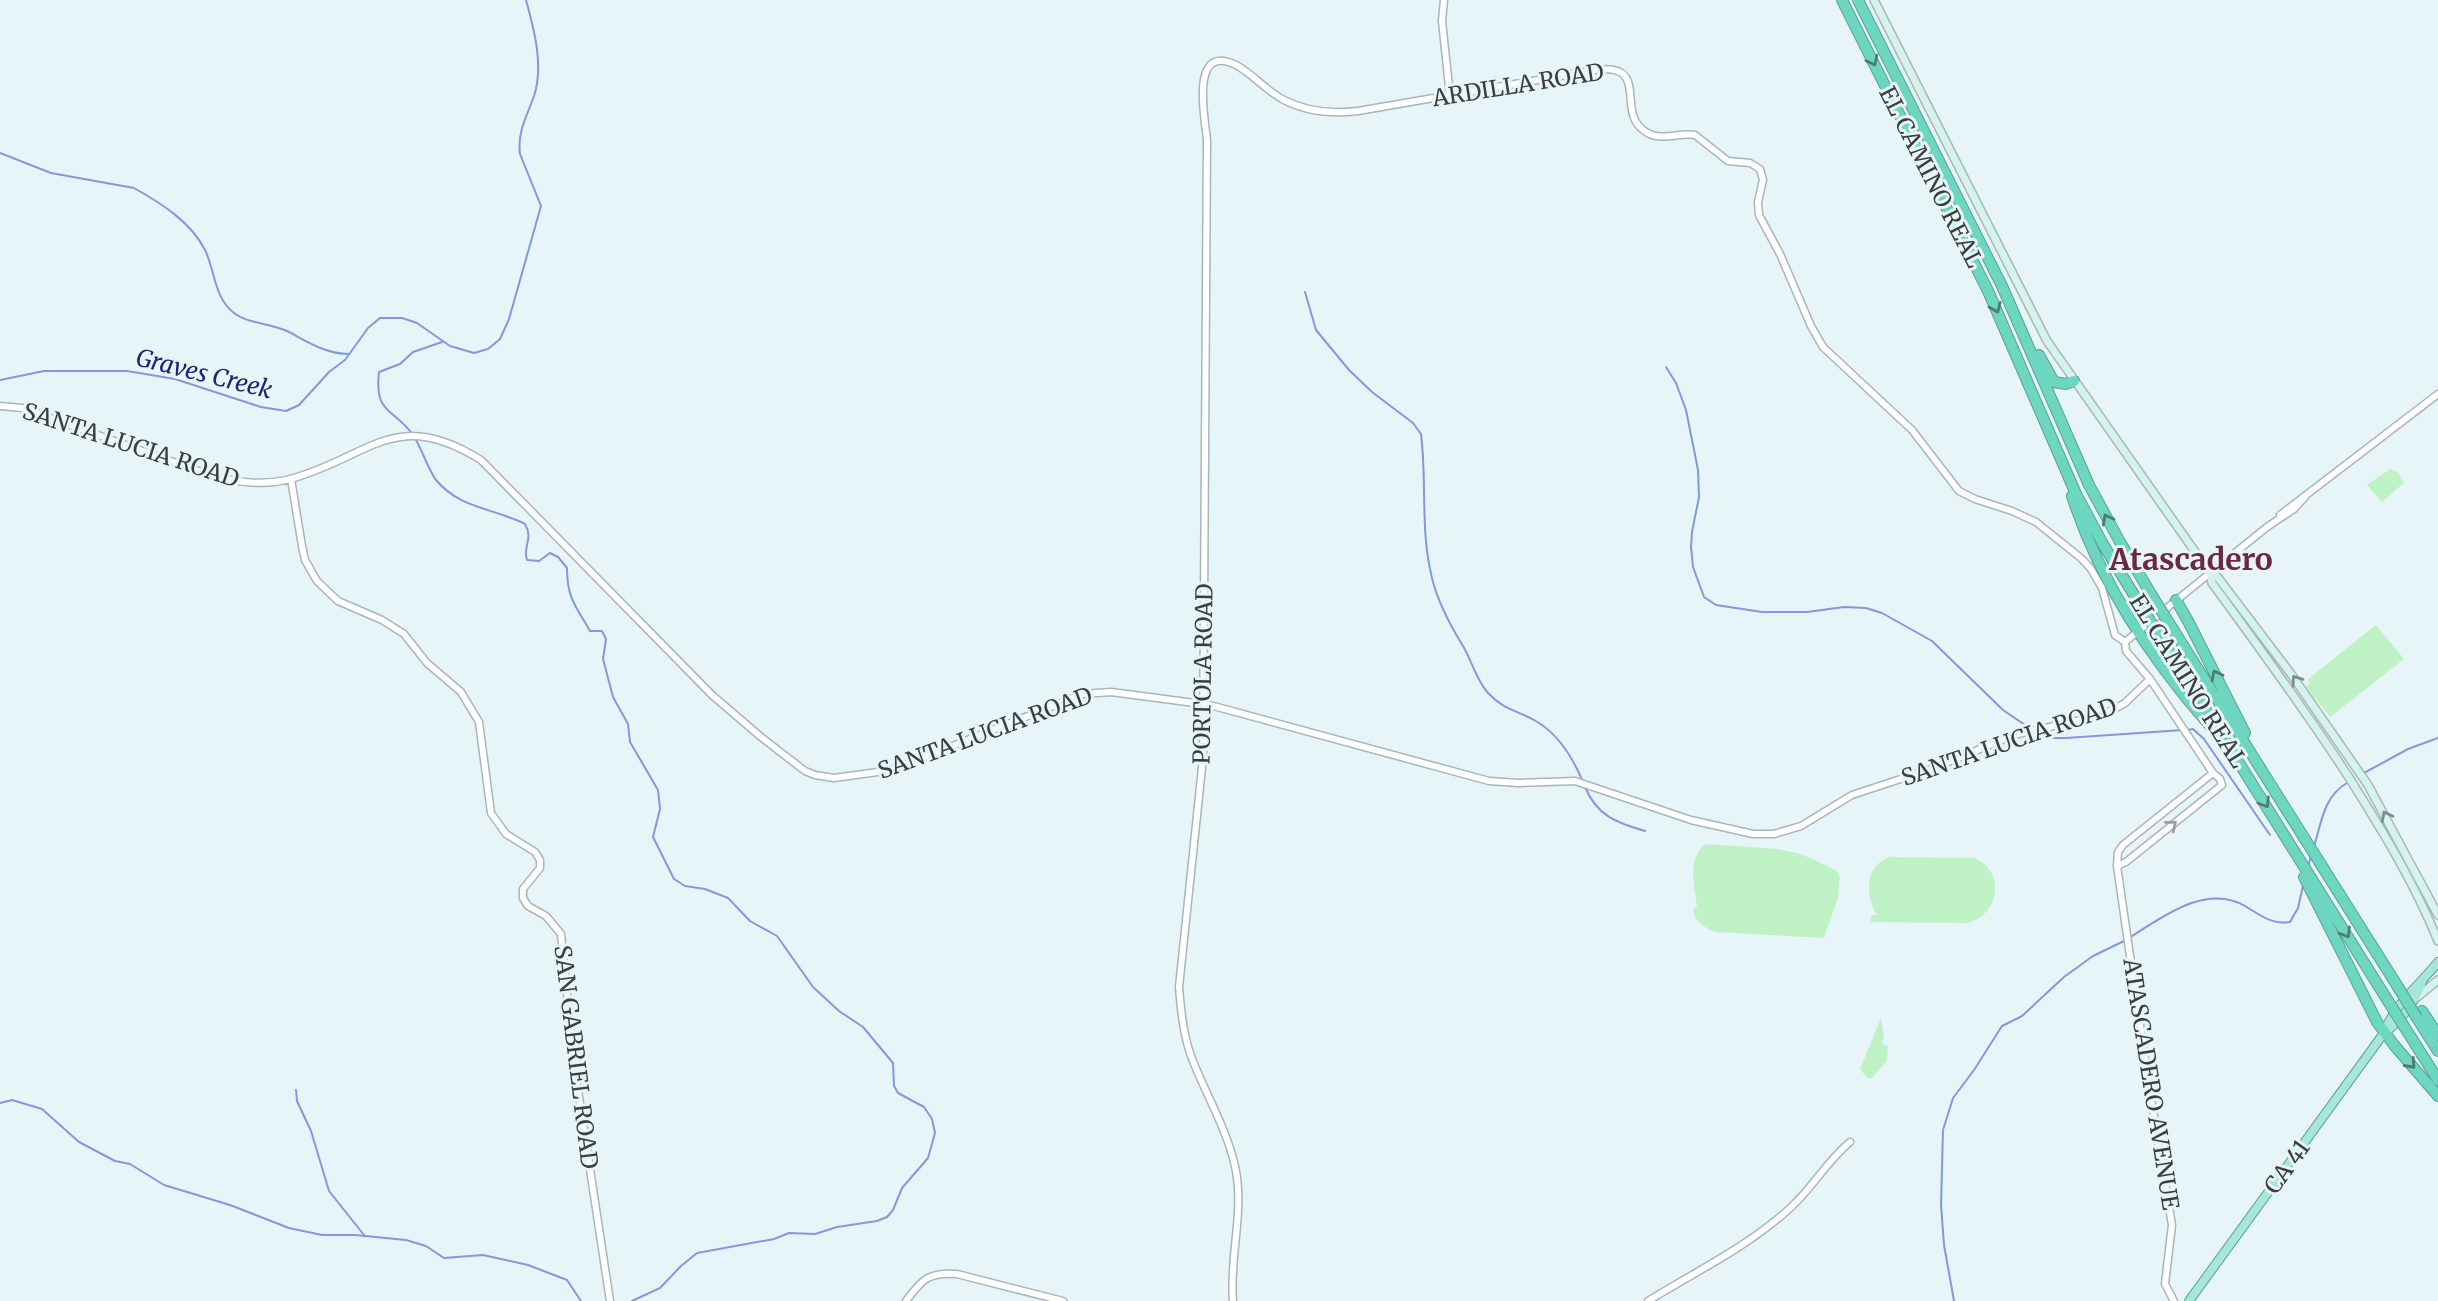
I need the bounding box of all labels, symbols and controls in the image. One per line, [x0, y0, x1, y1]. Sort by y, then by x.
one-way arrow [1864, 54, 1878, 66]
street label: ARDILLA ROAD [1429, 57, 1606, 113]
street label: EL CAMINO REAL [1873, 81, 1990, 272]
one-way arrow [1988, 301, 2002, 313]
water label: Graves Creek [133, 342, 275, 405]
street label: SANTA LUCIA ROAD [19, 396, 243, 493]
one-way arrow [2102, 514, 2115, 526]
district label: Atascadero [2108, 540, 2273, 578]
street label: PORTOLA ROAD [1186, 583, 1219, 765]
street label: EL CAMINO REAL [2123, 588, 2254, 773]
one-way arrow [2211, 670, 2225, 682]
one-way arrow [2291, 675, 2304, 688]
street label: SANTA LUCIA ROAD [874, 680, 1096, 785]
street label: SANTA LUCIA ROAD [1897, 691, 2120, 792]
one-way arrow [2256, 795, 2269, 808]
one-way arrow [2381, 811, 2394, 823]
one-way arrow [2164, 821, 2176, 834]
one-way arrow [2337, 925, 2350, 938]
street label: SAN GABRIEL ROAD [548, 943, 605, 1170]
street label: ATASCADERO AVENUE [2117, 955, 2186, 1212]
one-way arrow [2403, 1056, 2415, 1069]
street label: CA 41 [2257, 1134, 2316, 1199]

